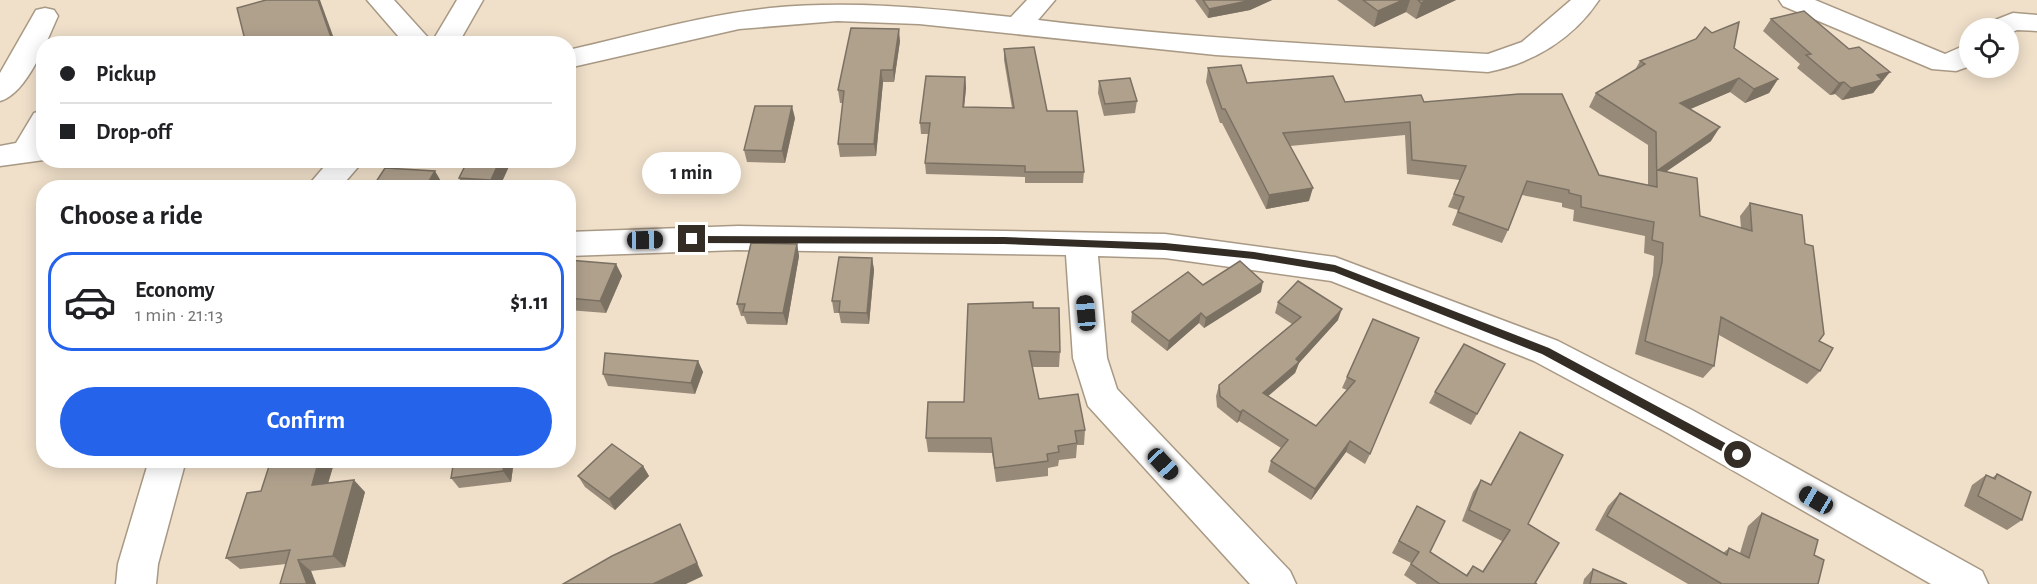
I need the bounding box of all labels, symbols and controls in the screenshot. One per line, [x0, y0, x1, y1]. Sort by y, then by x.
map controls [1959, 18, 2019, 78]
button: locate [1959, 18, 2019, 78]
text: Pickup [96, 63, 156, 85]
text: Drop-off [96, 121, 172, 143]
callout: 1 min [642, 152, 742, 194]
text: 1 min [670, 163, 713, 183]
text: Choose a ride [60, 202, 203, 229]
route end [678, 225, 705, 252]
car [627, 231, 663, 249]
icon: car [63, 275, 117, 329]
text: Economy [135, 279, 215, 301]
text: $1.11 [510, 291, 549, 313]
car [1075, 294, 1097, 332]
text: 1 min · 21:13 [135, 305, 223, 325]
button: Confirm [60, 387, 552, 456]
route start [1724, 441, 1751, 468]
car [1144, 445, 1182, 483]
car [1796, 483, 1836, 517]

